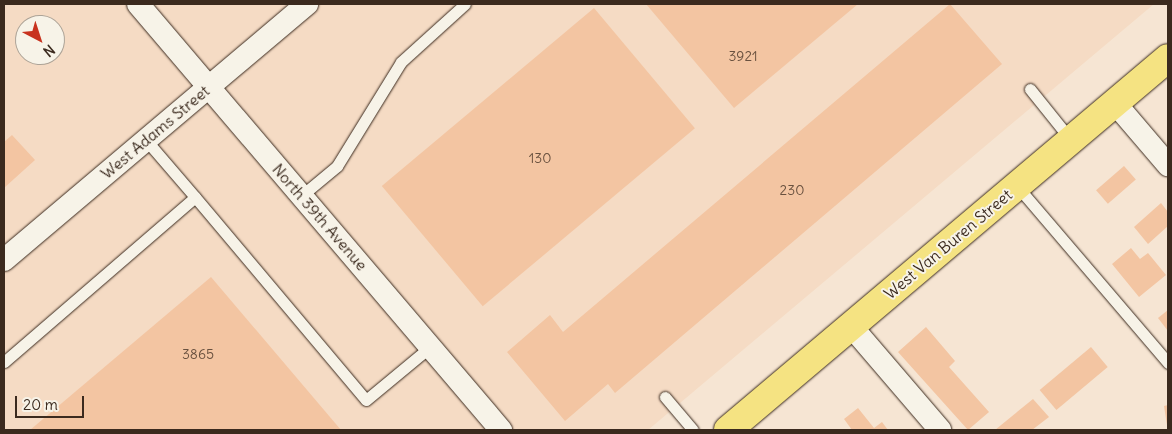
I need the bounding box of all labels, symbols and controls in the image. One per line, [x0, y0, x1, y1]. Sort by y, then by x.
north arrow [15, 15, 65, 65]
text: N [40, 41, 58, 61]
house number: 3921 [728, 48, 758, 64]
street label: West Adams Street [97, 81, 213, 183]
house number: 130 [529, 150, 551, 166]
street label: North 39th Avenue [268, 160, 372, 274]
house number: 230 [780, 182, 804, 198]
street label: West Van Buren Street [880, 185, 1016, 303]
house number: 3865 [182, 346, 214, 362]
scale bar [18, 386, 86, 418]
text: 20 m [23, 395, 58, 414]

